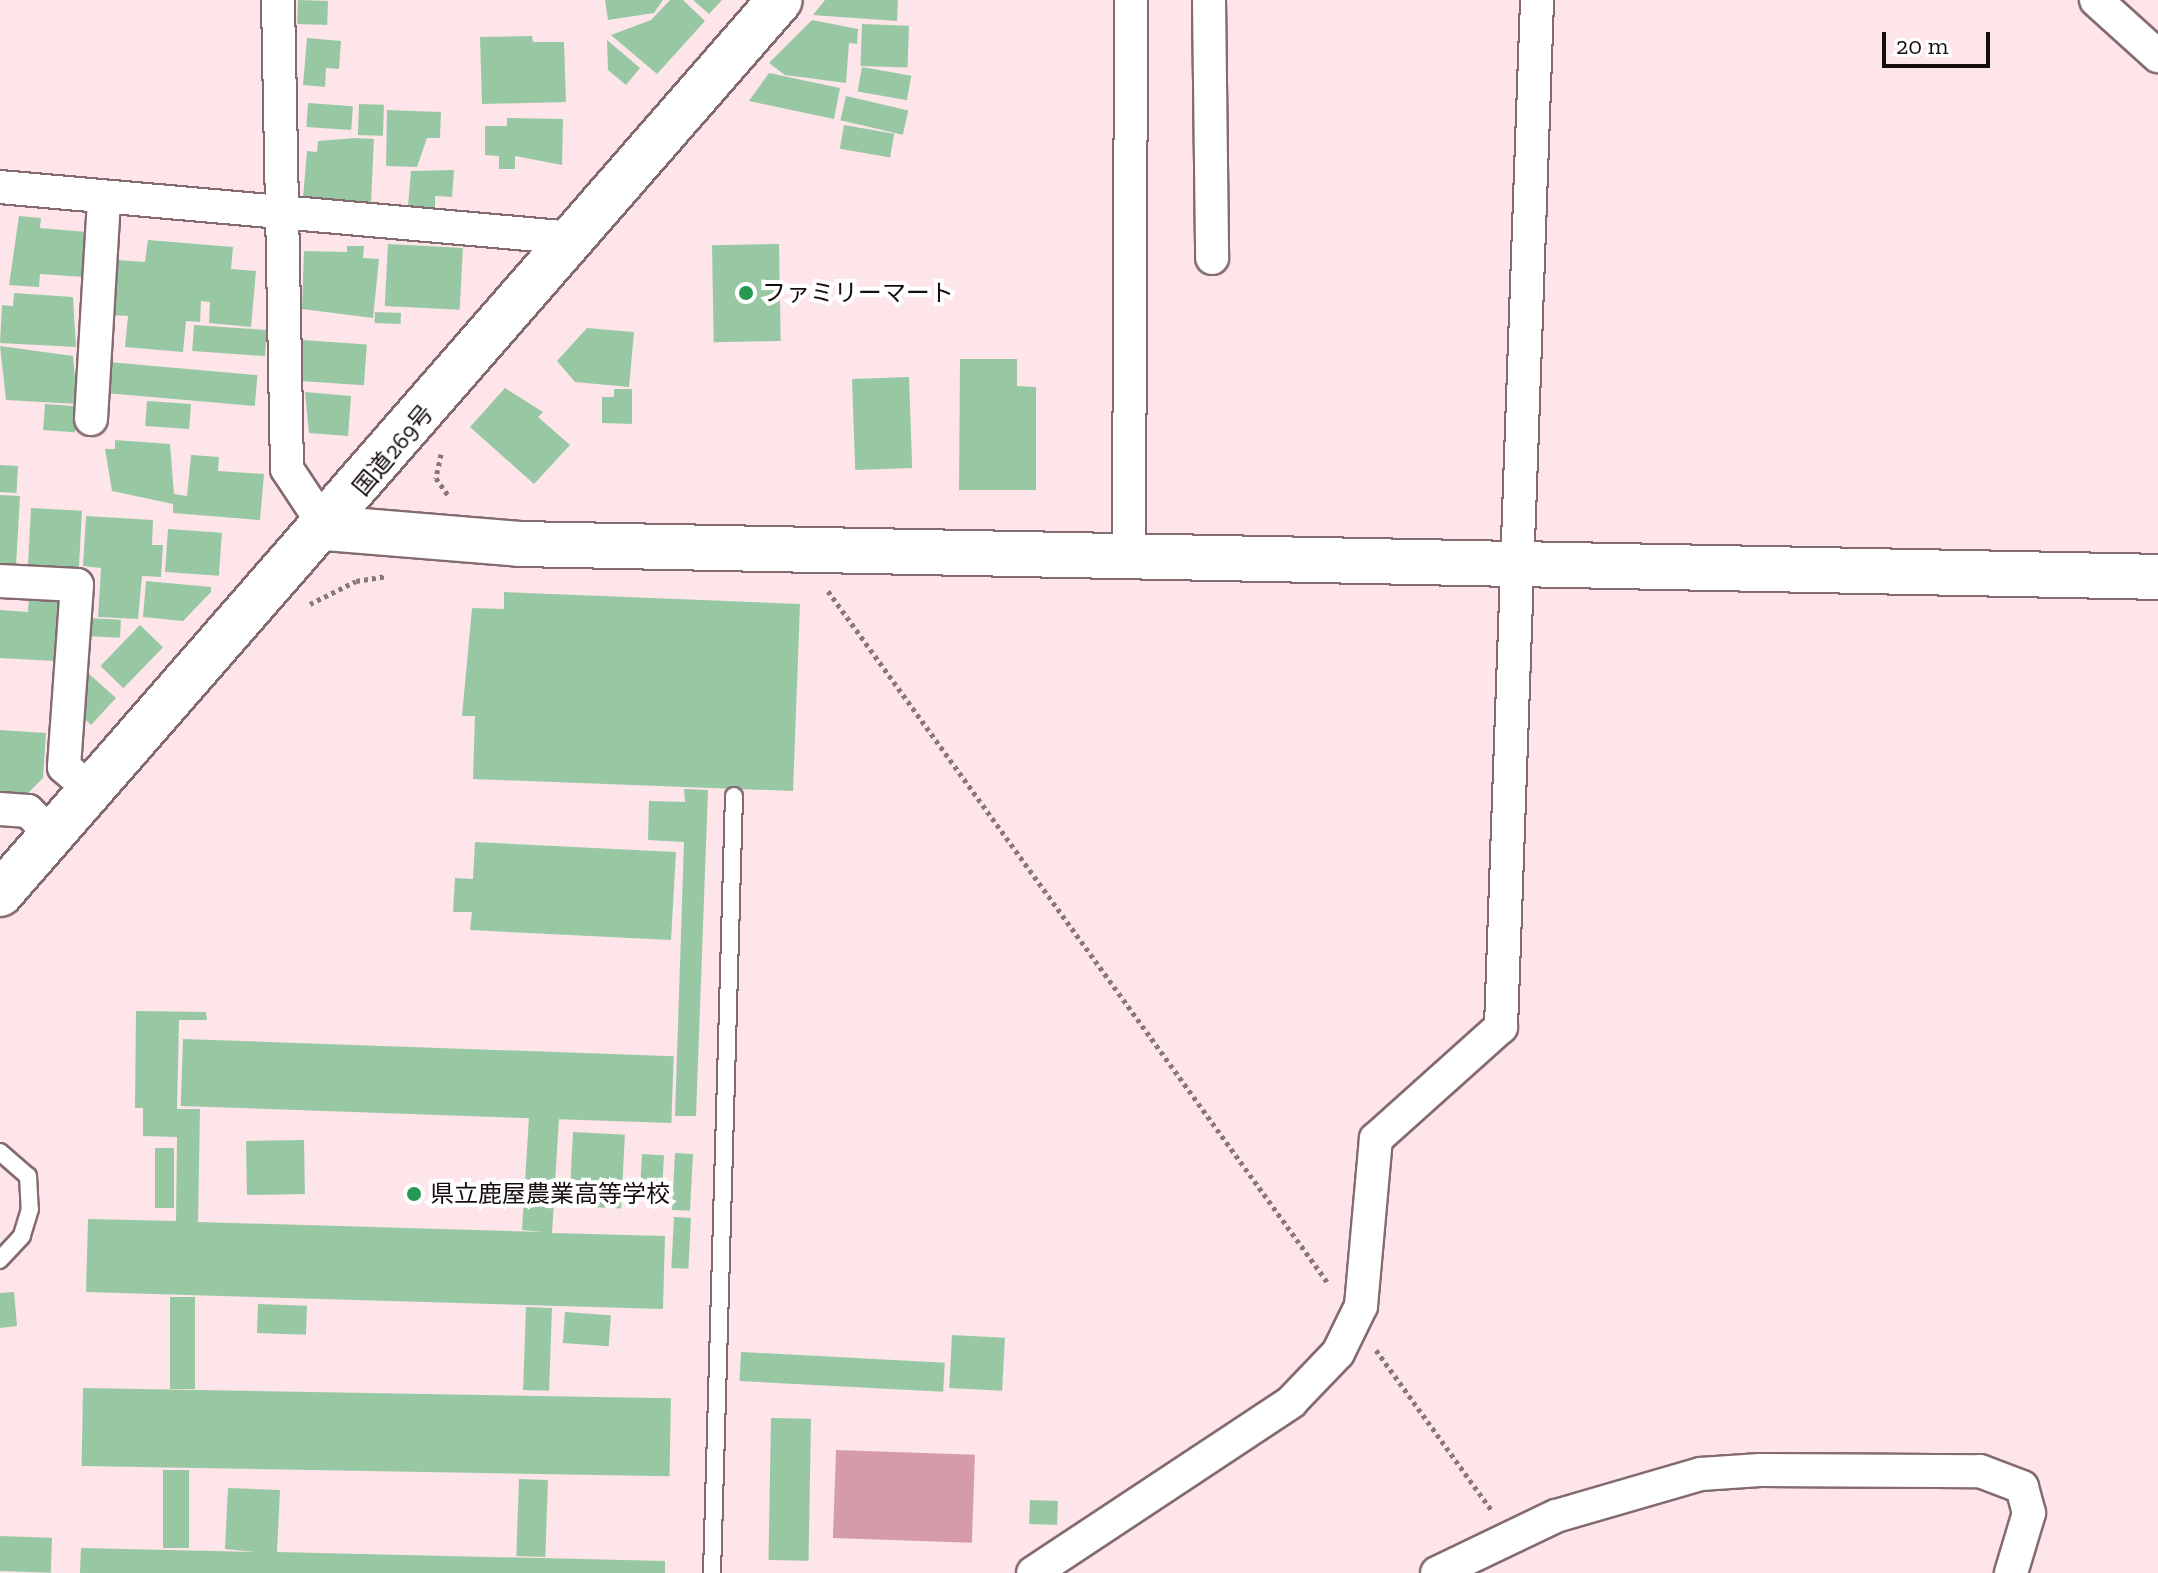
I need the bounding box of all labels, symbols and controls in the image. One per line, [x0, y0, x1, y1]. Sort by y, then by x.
scale bar [1886, 16, 1994, 66]
text: 20 m [1896, 31, 1948, 60]
place label: ファミリーマート [762, 279, 954, 307]
marker: ファミリーマート [737, 284, 755, 302]
street label: 国道269号 [347, 399, 439, 501]
place label: 県立鹿屋農業高等学校 [430, 1180, 670, 1208]
marker: 県立鹿屋農業高等学校 [405, 1185, 423, 1203]

